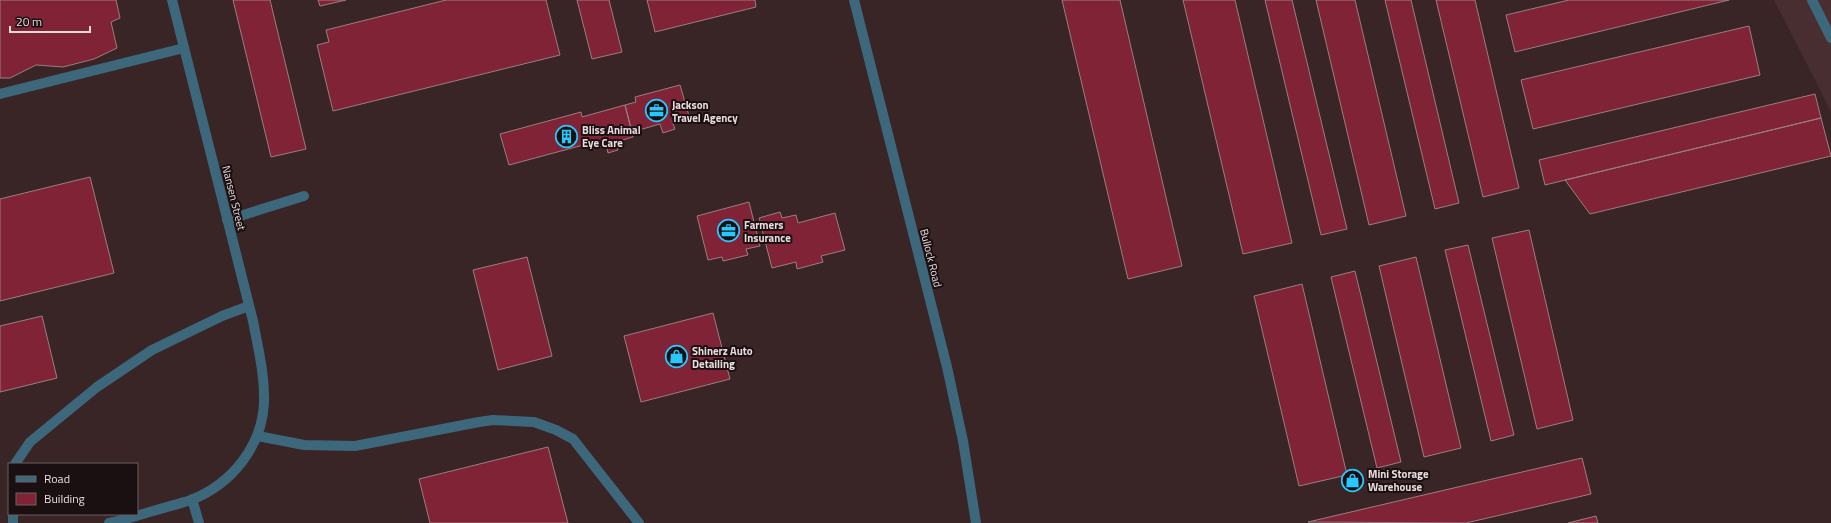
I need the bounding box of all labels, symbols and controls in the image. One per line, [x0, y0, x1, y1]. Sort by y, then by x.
scale bar [10, 8, 90, 34]
text: 20 m [16, 12, 42, 31]
place label: Jackson Travel Agency [672, 97, 738, 126]
office icon: Jackson Travel Agency [644, 98, 670, 124]
place label: Bliss Animal Eye Care [582, 122, 641, 151]
building icon: Bliss Animal Eye Care [554, 123, 580, 149]
street label: Nansen Street [218, 164, 250, 232]
place label: Farmers Insurance [744, 217, 791, 246]
office icon: Farmers Insurance [715, 218, 741, 244]
street label: Bullock Road [916, 227, 946, 289]
place label: Shinerz Auto Detailing [692, 343, 753, 372]
shop icon: Shinerz Auto Detailing [664, 344, 690, 370]
legend [8, 463, 138, 515]
place label: Mini Storage Warehouse [1368, 466, 1429, 495]
shop icon: Mini Storage Warehouse [1340, 467, 1366, 493]
text: Road [44, 469, 70, 488]
text: Building [44, 489, 85, 508]

